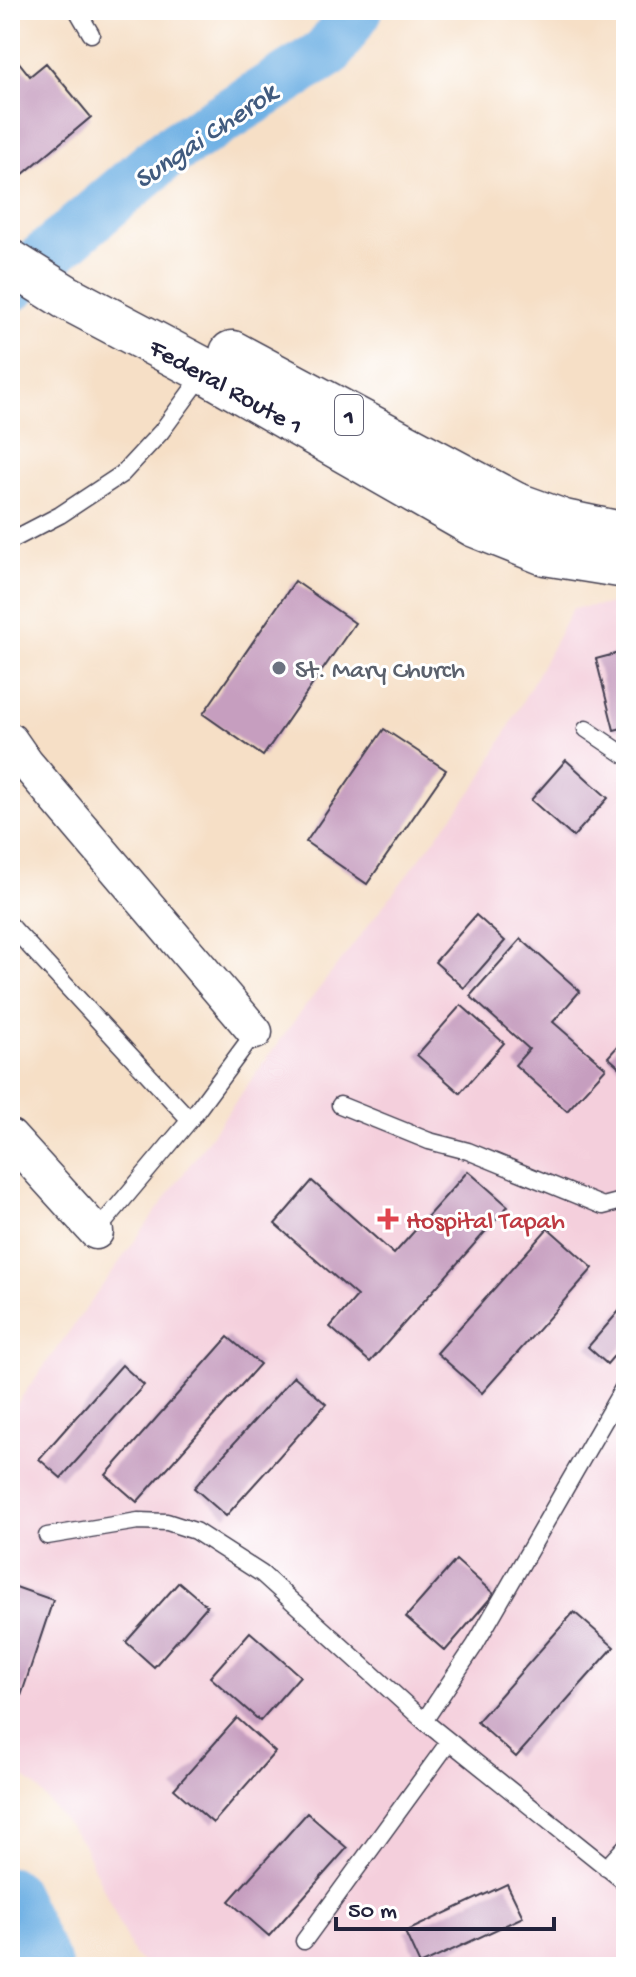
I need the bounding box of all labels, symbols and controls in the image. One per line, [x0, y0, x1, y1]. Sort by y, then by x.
water label: Sungai Cherok [129, 76, 286, 198]
street label: Federal Route 1 [142, 333, 307, 444]
road number: 1 [335, 395, 363, 435]
place label: St. Mary Church [295, 657, 465, 688]
marker: St. Mary Church [270, 659, 288, 677]
marker: Hospital Tapah [377, 1208, 399, 1230]
place label: Hospital Tapah [406, 1208, 565, 1239]
scale bar [336, 1881, 554, 1931]
text: 50 m [348, 1898, 397, 1927]

